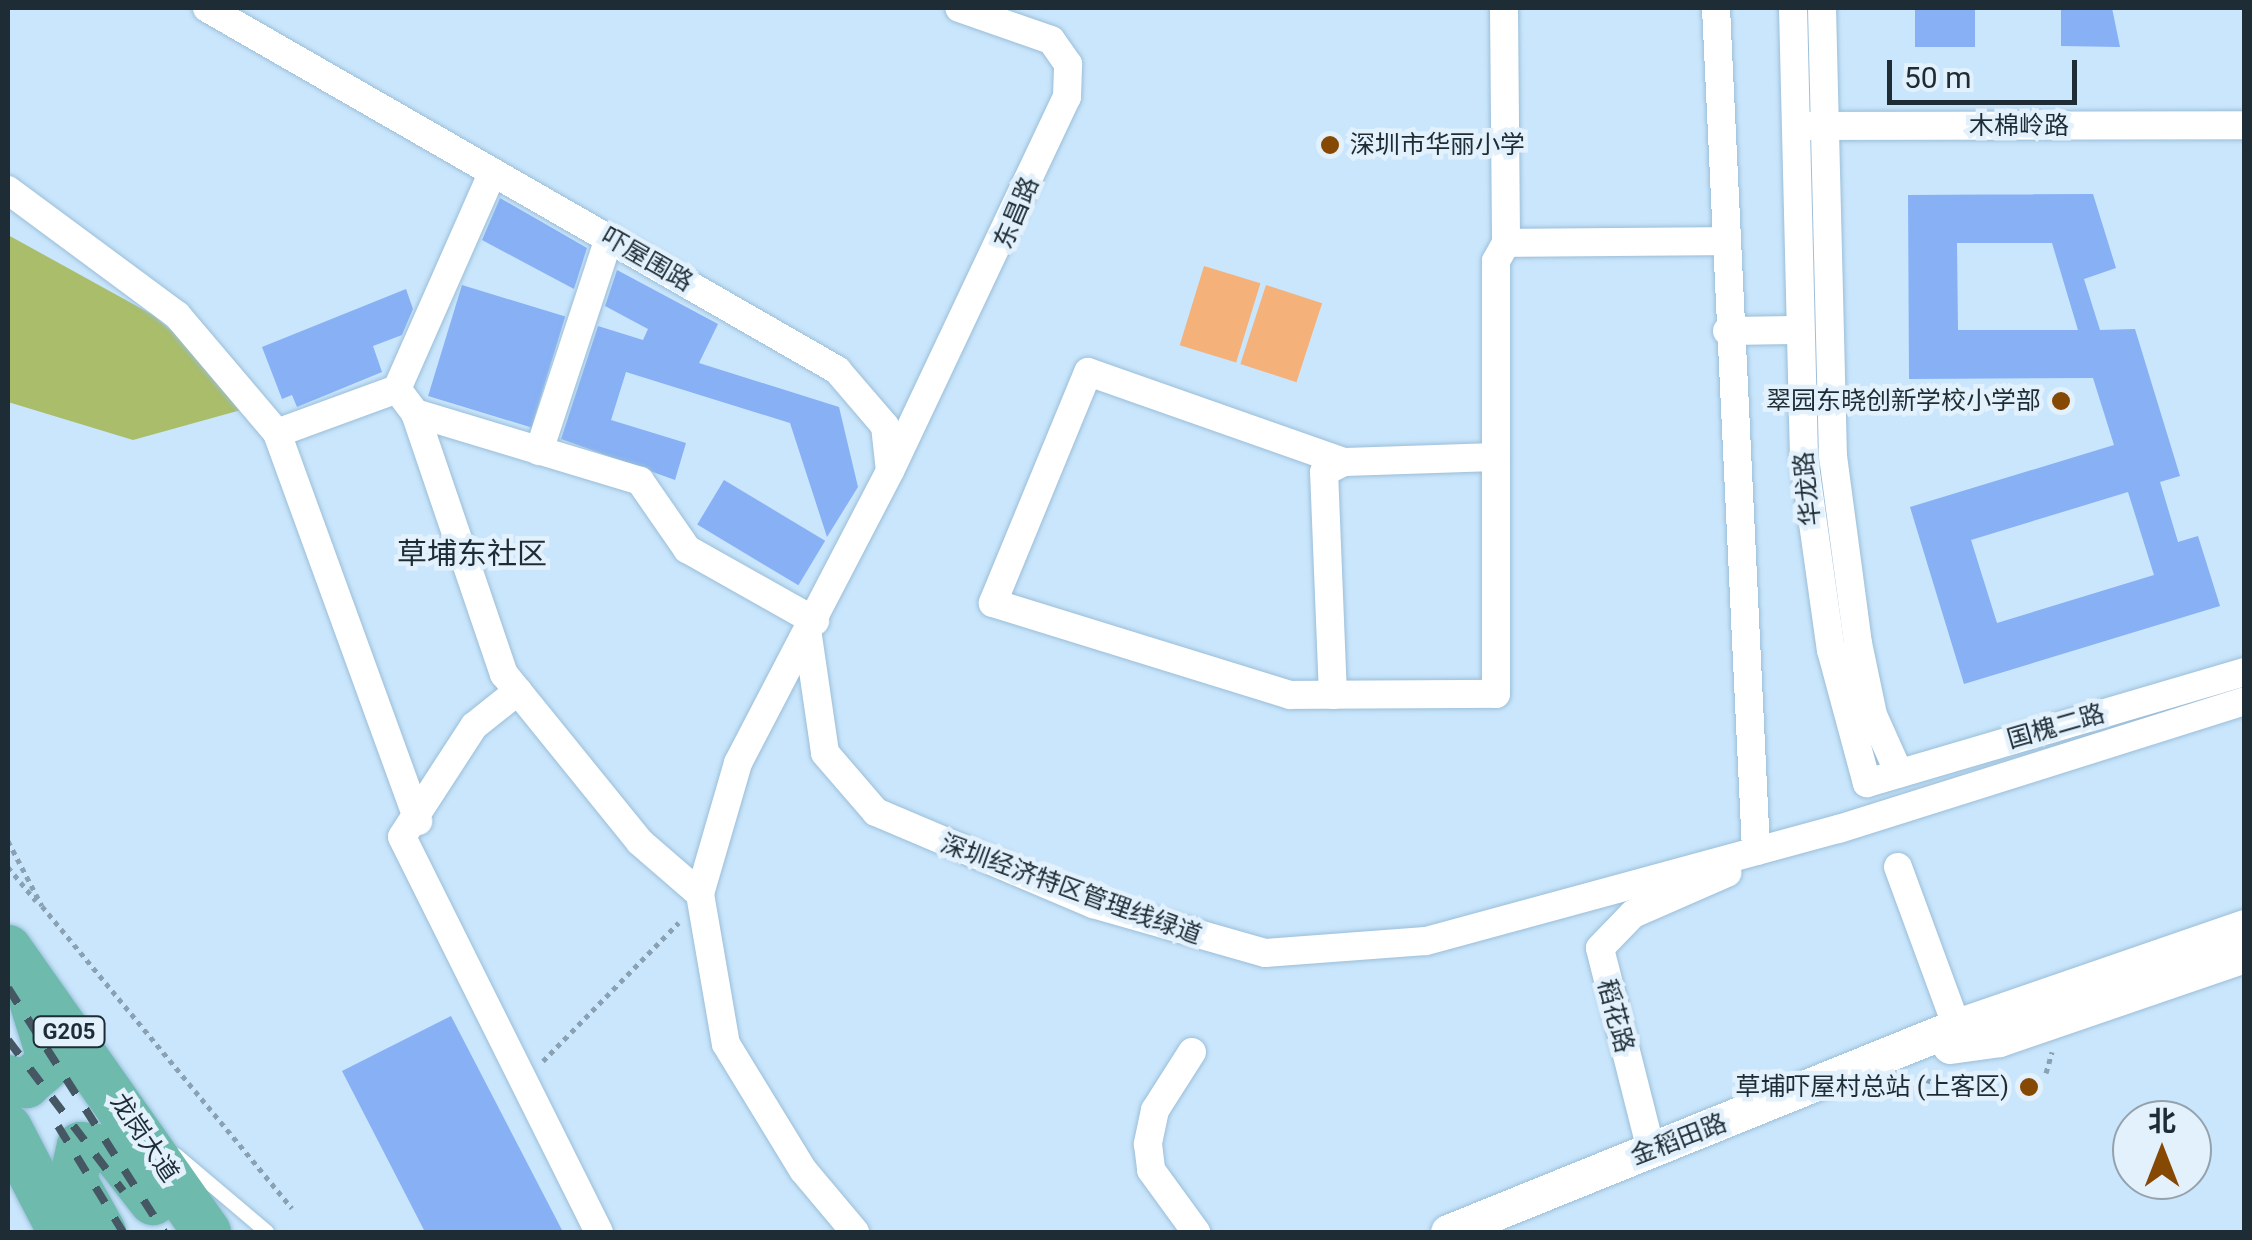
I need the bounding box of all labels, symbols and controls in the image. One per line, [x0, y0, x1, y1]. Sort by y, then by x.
scale bar [1892, 40, 2082, 102]
text: 50 m [1904, 60, 1971, 95]
street label: 木棉岭路 [1969, 111, 2069, 141]
place label: 深圳市华丽小学 [1350, 130, 1525, 160]
marker: 深圳市华丽小学 [1319, 134, 1341, 156]
street label: 东昌路 [989, 173, 1045, 253]
street label: 吓屋围路 [596, 222, 698, 298]
place label: 翠园东晓创新学校小学部 [1766, 386, 2041, 416]
marker: 翠园东晓创新学校小学部 [2050, 390, 2072, 412]
street label: 华龙路 [1789, 450, 1827, 528]
district label: 草埔东社区 [397, 536, 547, 572]
street label: 国槐二路 [2004, 699, 2108, 755]
street label: 深圳经济特区管理线绿道 [937, 829, 1205, 951]
street label: 稻花路 [1591, 976, 1639, 1056]
road number: G205 [32, 1015, 106, 1049]
place label: 草埔吓屋村总站 (上客区) [1736, 1072, 2009, 1102]
marker: 草埔吓屋村总站 (上客区) [2018, 1076, 2040, 1098]
street label: 龙岗大道 [104, 1088, 184, 1188]
north arrow [2112, 1100, 2212, 1200]
text: 北 [2148, 1105, 2176, 1138]
street label: 金稻田路 [1627, 1108, 1731, 1172]

